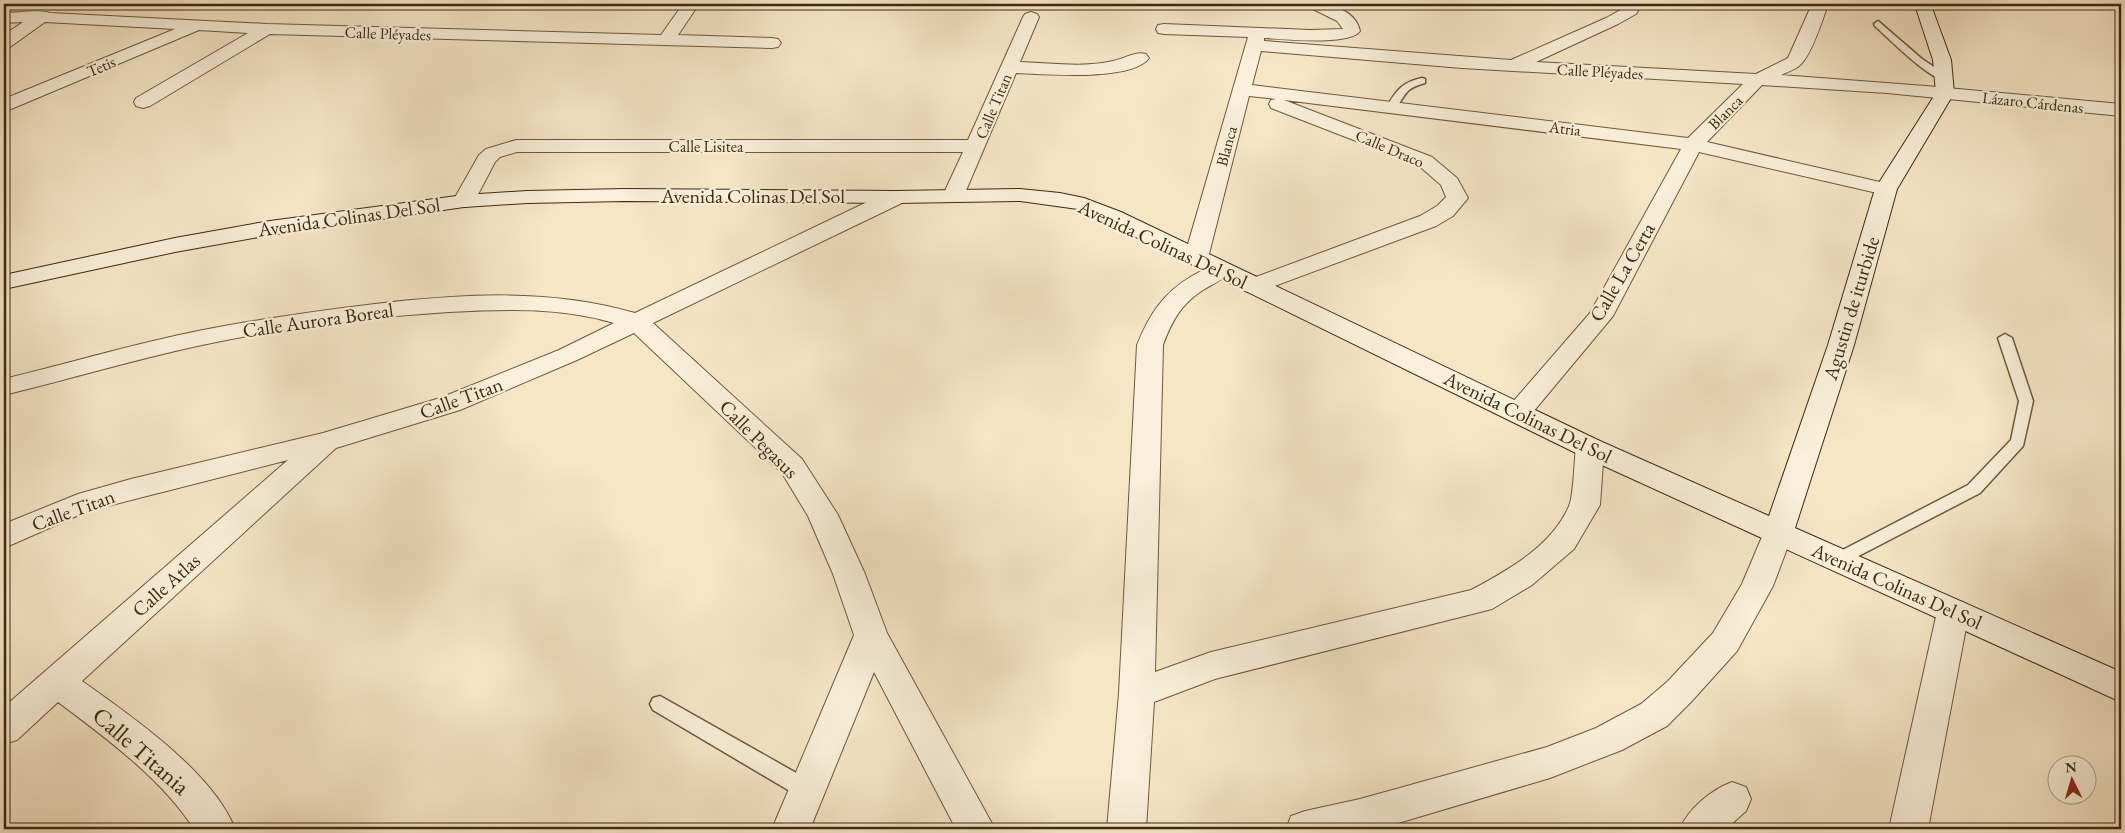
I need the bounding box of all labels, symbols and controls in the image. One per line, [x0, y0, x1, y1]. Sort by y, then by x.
street label: Calle Pléyades [344, 21, 432, 46]
street label: Tetis [84, 51, 119, 82]
street label: Calle Pléyades [1556, 59, 1644, 84]
street label: Calle Titan [970, 70, 1017, 142]
street label: Lázaro Cárdenas [1981, 87, 2085, 118]
street label: Blanca [1704, 90, 1748, 134]
street label: Atria [1547, 116, 1583, 141]
street label: Blanca [1211, 123, 1242, 169]
street label: Calle Draco [1352, 125, 1427, 172]
street label: Calle Lisitea [669, 136, 744, 157]
street label: Avenida Colinas Del Sol [660, 183, 845, 209]
street label: Avenida Colinas Del Sol [255, 191, 442, 243]
street label: Avenida Colinas Del Sol [1073, 193, 1252, 295]
street label: Calle La Certa [1583, 218, 1661, 326]
street label: Agustin de iturbide [1817, 233, 1885, 384]
street label: Calle Aurora Boreal [241, 297, 395, 343]
street label: Avenida Colinas Del Sol [1439, 365, 1617, 469]
street label: Calle Titan [416, 371, 507, 425]
street label: Calle Pegasus [714, 394, 804, 484]
street label: Calle Titan [28, 483, 119, 537]
street label: Avenida Colinas Del Sol [1807, 536, 1986, 635]
street label: Calle Atlas [126, 548, 206, 622]
street label: Calle Titania [86, 700, 197, 802]
north arrow [2048, 756, 2098, 806]
text: N [2064, 758, 2078, 777]

